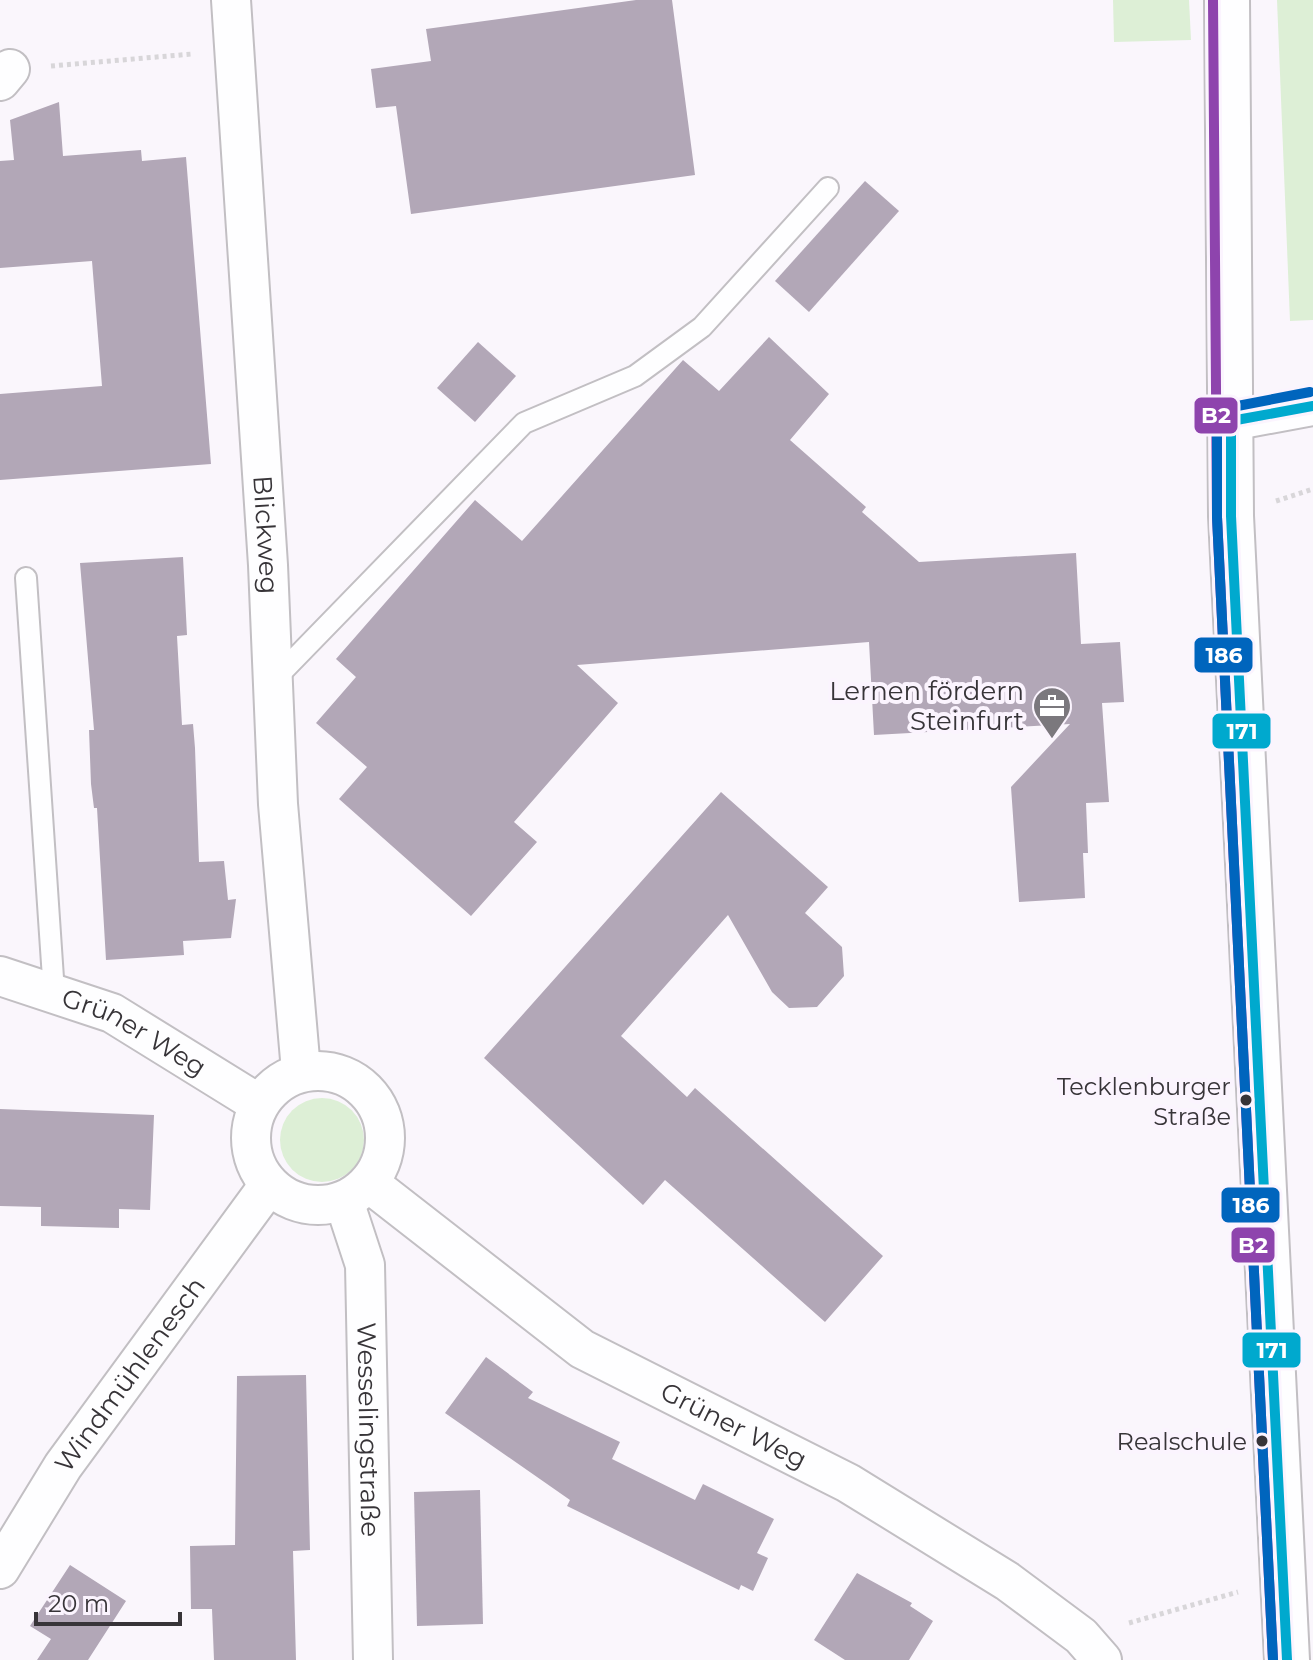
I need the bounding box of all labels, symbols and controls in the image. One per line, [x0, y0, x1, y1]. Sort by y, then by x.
line badge: B2 [1193, 396, 1239, 435]
text: B2 [1201, 402, 1231, 429]
street label: Blickweg [246, 474, 285, 595]
line badge: 186 [1193, 636, 1254, 674]
text: 186 [1205, 642, 1243, 669]
place label: Lernen fördern Steinfurt [829, 675, 1024, 737]
office icon: Lernen fördern Steinfurt [1031, 685, 1073, 740]
line badge: 171 [1211, 712, 1272, 750]
text: 171 [1226, 718, 1258, 745]
street label: Grüner Weg [58, 982, 212, 1083]
place label: Tecklenburger Straße [1057, 1072, 1231, 1131]
marker: Tecklenburger Straße [1238, 1092, 1254, 1108]
line badge: 186 [1220, 1186, 1281, 1224]
text: 186 [1232, 1192, 1270, 1219]
line badge: B2 [1230, 1226, 1276, 1264]
text: B2 [1238, 1232, 1268, 1259]
street label: Windmühlenesch [48, 1271, 212, 1478]
street label: Wesselingstraße [350, 1322, 387, 1537]
line badge: 171 [1241, 1331, 1302, 1369]
text: 171 [1256, 1337, 1288, 1364]
street label: Grüner Weg [655, 1375, 812, 1476]
place label: Realschule [1117, 1427, 1247, 1456]
marker: Realschule [1254, 1433, 1270, 1449]
scale bar [36, 1576, 180, 1626]
text: 20 m [48, 1589, 109, 1618]

